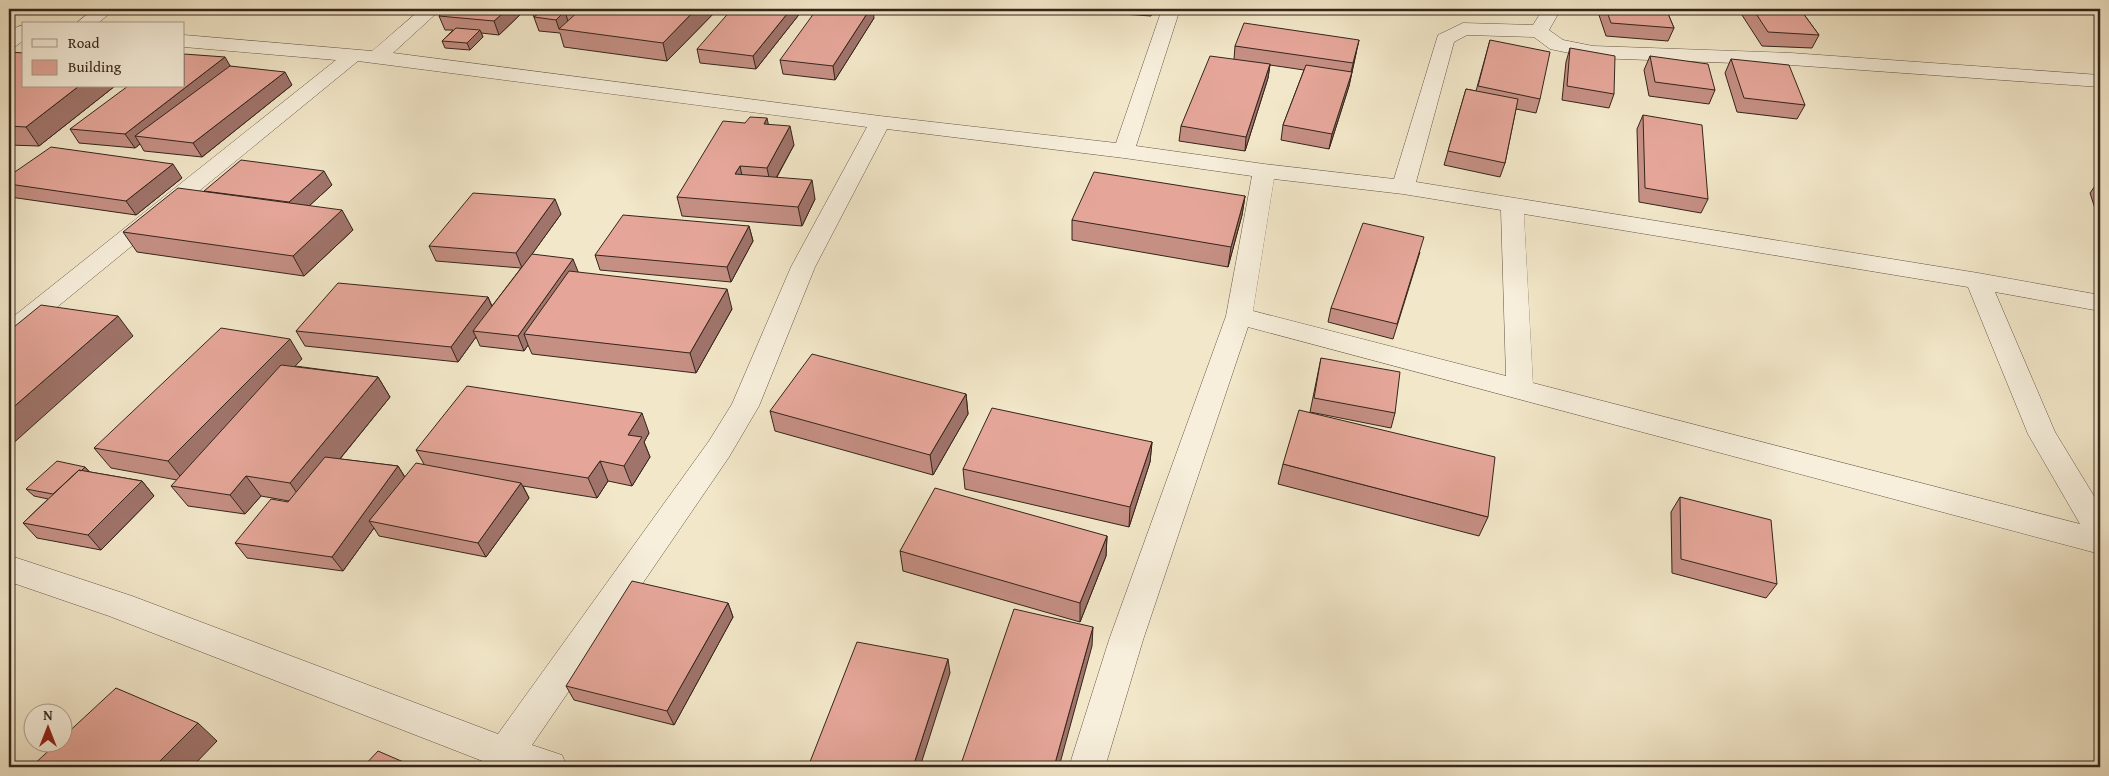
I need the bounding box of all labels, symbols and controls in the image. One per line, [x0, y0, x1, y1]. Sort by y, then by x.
legend [22, 22, 185, 88]
text: Road [68, 32, 99, 53]
text: Building [68, 56, 122, 77]
north arrow [22, 704, 72, 754]
text: N [43, 705, 53, 725]

